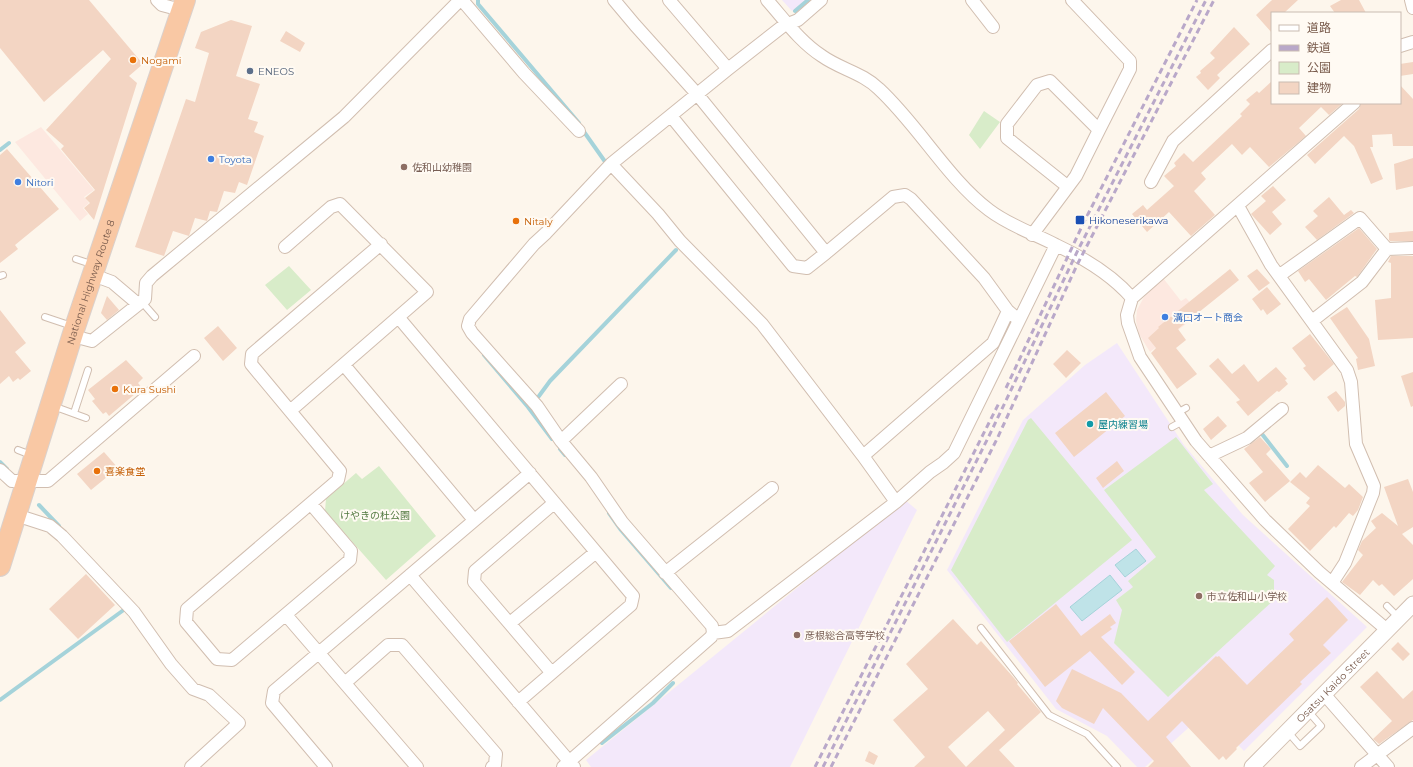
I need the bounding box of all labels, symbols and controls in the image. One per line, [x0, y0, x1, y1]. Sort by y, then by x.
legend [1271, 12, 1401, 104]
text: 道路 [1307, 20, 1331, 35]
text: 鉄道 [1307, 40, 1331, 55]
place label: Nogami [141, 54, 181, 67]
marker: Nogami [128, 55, 138, 65]
text: 公園 [1307, 60, 1331, 75]
place label: ENEOS [258, 65, 294, 78]
marker: ENEOS [245, 66, 255, 76]
text: 建物 [1307, 80, 1331, 95]
place label: Toyota [219, 153, 252, 166]
marker: Toyota [206, 154, 216, 164]
place label: 佐和山幼稚園 [412, 161, 472, 174]
marker: 佐和山幼稚園 [399, 162, 409, 172]
place label: Nitori [26, 176, 54, 189]
marker: Nitori [13, 177, 23, 187]
marker: Hikoneserikawa [1074, 214, 1086, 226]
place label: Hikoneserikawa [1089, 214, 1168, 227]
place label: Nitaly [524, 215, 553, 228]
marker: Nitaly [511, 216, 521, 226]
street label: National Highway Route 8 [63, 218, 117, 346]
place label: 溝口オート商会 [1173, 311, 1243, 324]
marker: 溝口オート商会 [1160, 312, 1170, 322]
place label: Kura Sushi [123, 383, 176, 396]
marker: Kura Sushi [110, 384, 120, 394]
place label: 屋内練習場 [1098, 418, 1148, 431]
marker: 屋内練習場 [1085, 419, 1095, 429]
place label: 喜楽食堂 [105, 465, 145, 478]
marker: 喜楽食堂 [92, 466, 102, 476]
park label: けやきの杜公園 [340, 509, 410, 522]
place label: 市立佐和山小学校 [1207, 590, 1287, 603]
marker: 市立佐和山小学校 [1194, 591, 1204, 601]
place label: 彦根総合高等学校 [805, 629, 885, 642]
marker: 彦根総合高等学校 [792, 630, 802, 640]
street label: Osatsu Kaido Street [1293, 645, 1372, 725]

